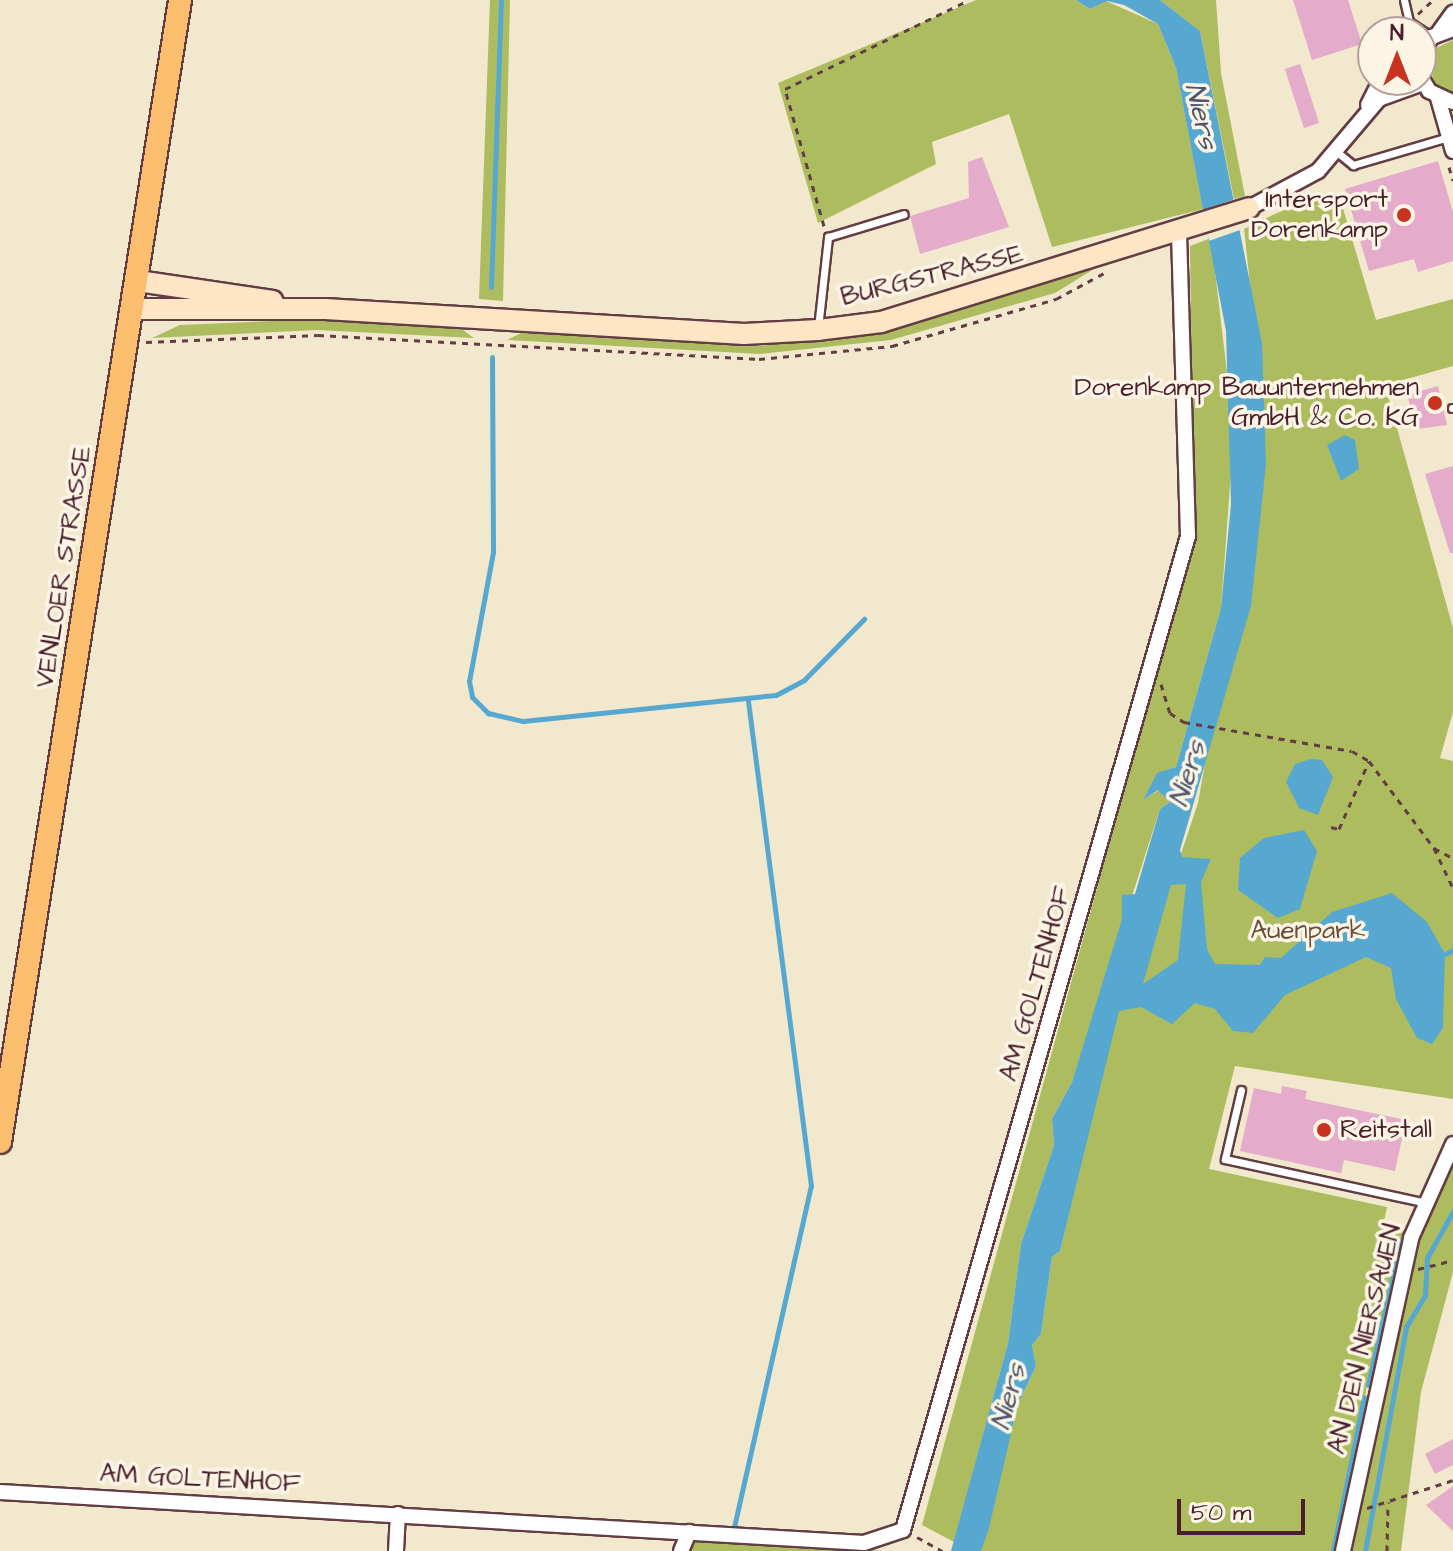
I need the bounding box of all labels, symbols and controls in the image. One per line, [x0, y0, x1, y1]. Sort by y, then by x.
north arrow [1357, 16, 1437, 96]
text: N [1390, 18, 1404, 49]
water label: Niers [1177, 80, 1225, 152]
place label: Intersport Dorenkamp [1251, 184, 1388, 246]
marker: Intersport Dorenkamp [1395, 206, 1413, 224]
street label: BURGSTRASSE [838, 238, 1026, 314]
place label: Dorenkamp Bauunternehmen GmbH & Co. KG [1074, 372, 1419, 434]
marker: Dorenkamp Bauunternehmen GmbH & Co. KG [1426, 394, 1444, 412]
street label: VENLOER STRASSE [29, 444, 99, 690]
water label: Niers [1162, 737, 1214, 811]
street label: AM GOLTENHOF [993, 883, 1079, 1085]
park label: Auenpark [1251, 915, 1365, 947]
place label: Reitstall [1340, 1114, 1432, 1146]
marker: Reitstall [1315, 1121, 1333, 1139]
street label: AN DEN NIERSAUEN [1321, 1221, 1409, 1457]
water label: Niers [984, 1361, 1034, 1433]
street label: AM GOLTENHOF [99, 1458, 301, 1500]
scale bar [1181, 1483, 1309, 1533]
text: 50 m [1191, 1496, 1251, 1530]

